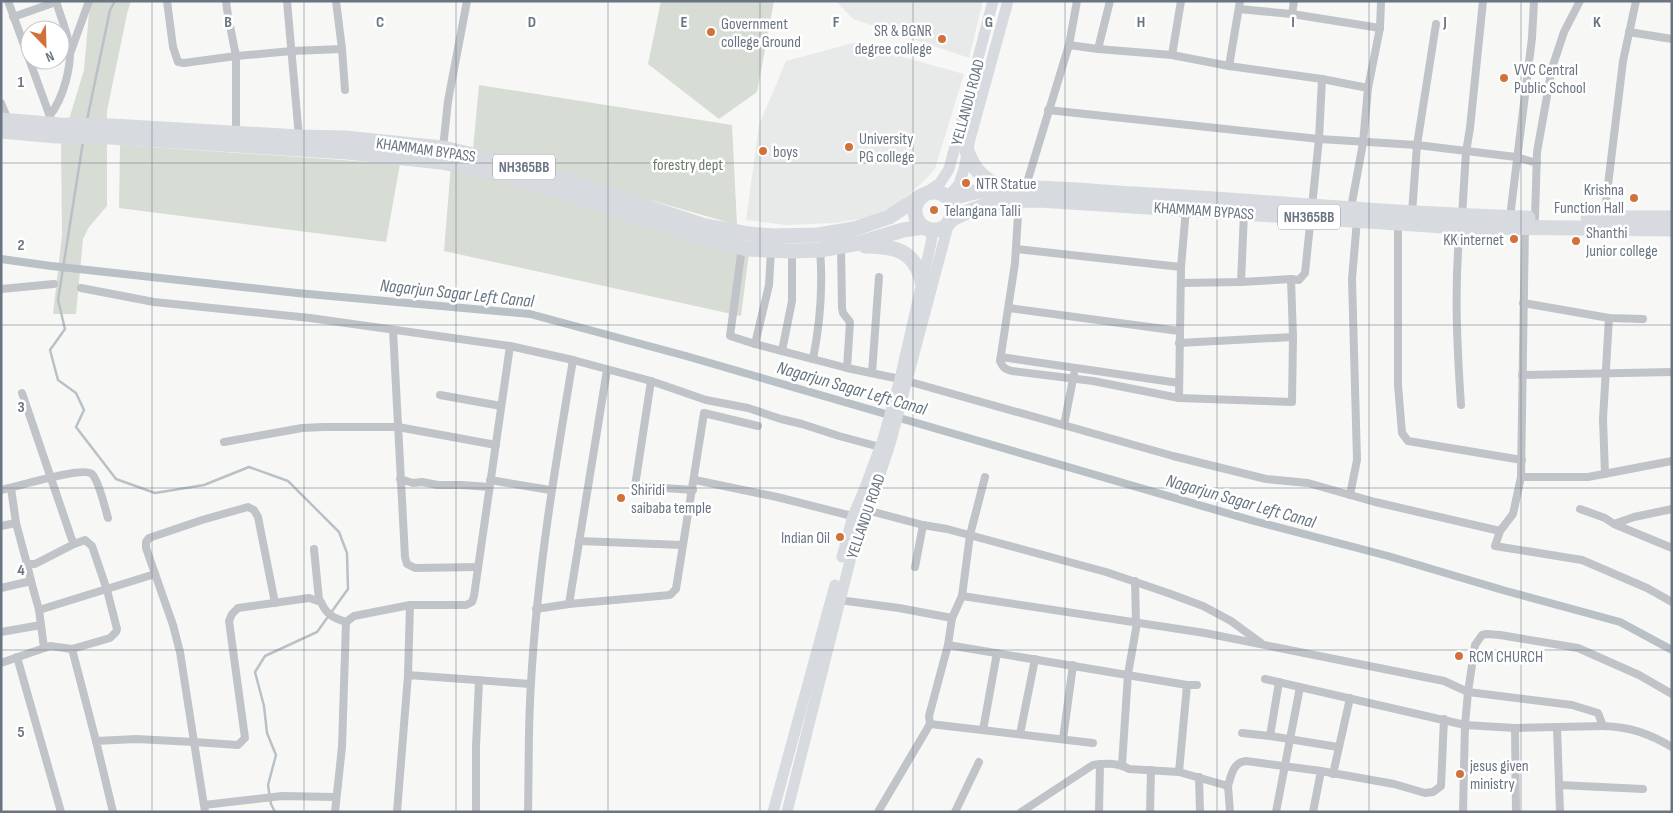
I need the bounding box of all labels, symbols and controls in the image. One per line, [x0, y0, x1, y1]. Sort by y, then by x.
text: B [224, 13, 232, 32]
text: C [376, 13, 384, 32]
text: D [528, 13, 536, 32]
text: E [681, 13, 688, 32]
text: F [833, 13, 840, 32]
text: G [985, 13, 993, 32]
text: H [1137, 13, 1145, 32]
text: I [1291, 13, 1295, 32]
text: J [1442, 13, 1447, 32]
text: K [1593, 13, 1601, 32]
place label: Government college Ground [721, 15, 801, 52]
north arrow [20, 20, 70, 70]
place label: SR & BGNR degree college [855, 22, 932, 59]
marker: Government college Ground [705, 26, 717, 38]
marker: SR & BGNR degree college [936, 33, 948, 45]
text: N [43, 47, 57, 66]
street label: YELLANDU ROAD [948, 57, 989, 148]
place label: VVC Central Public School [1514, 61, 1586, 98]
marker: VVC Central Public School [1498, 72, 1510, 84]
text: 1 [18, 73, 25, 92]
place label: University PG college [859, 130, 914, 167]
street label: KHAMMAM BYPASS [375, 134, 477, 167]
marker: University PG college [843, 141, 855, 153]
place label: boys [773, 143, 798, 162]
marker: boys [757, 145, 769, 157]
road number: NH365BB [493, 154, 555, 180]
park label: forestry dept [653, 156, 723, 175]
place label: NTR Statue [976, 175, 1036, 194]
marker: NTR Statue [960, 177, 972, 189]
place label: Krishna Function Hall [1554, 181, 1624, 218]
marker: Krishna Function Hall [1628, 192, 1640, 204]
street label: KHAMMAM BYPASS [1153, 199, 1255, 224]
place label: Telangana Talli [944, 202, 1021, 221]
marker: Telangana Talli [928, 204, 940, 216]
road number: NH365BB [1278, 204, 1340, 230]
place label: Shanthi Junior college [1585, 224, 1658, 261]
place label: KK internet [1443, 231, 1504, 250]
marker: KK internet [1508, 233, 1520, 245]
marker: Shanthi Junior college [1570, 235, 1582, 247]
text: 2 [17, 236, 25, 255]
water label: Nagarjun Sagar Left Canal [379, 275, 536, 312]
water label: Nagarjun Sagar Left Canal [775, 357, 930, 420]
text: 3 [17, 398, 25, 417]
water label: Nagarjun Sagar Left Canal [1164, 470, 1319, 533]
street label: YELLANDU ROAD [843, 471, 890, 561]
place label: Shiridi saibaba temple [631, 481, 711, 518]
marker: Shiridi saibaba temple [615, 492, 627, 504]
place label: Indian Oil [781, 529, 830, 548]
marker: Indian Oil [834, 531, 846, 543]
text: 4 [17, 561, 25, 580]
place label: RCM CHURCH [1469, 648, 1543, 667]
marker: RCM CHURCH [1453, 650, 1465, 662]
text: 5 [17, 723, 25, 742]
place label: jesus given ministry [1469, 757, 1529, 794]
marker: jesus given ministry [1454, 768, 1466, 780]

